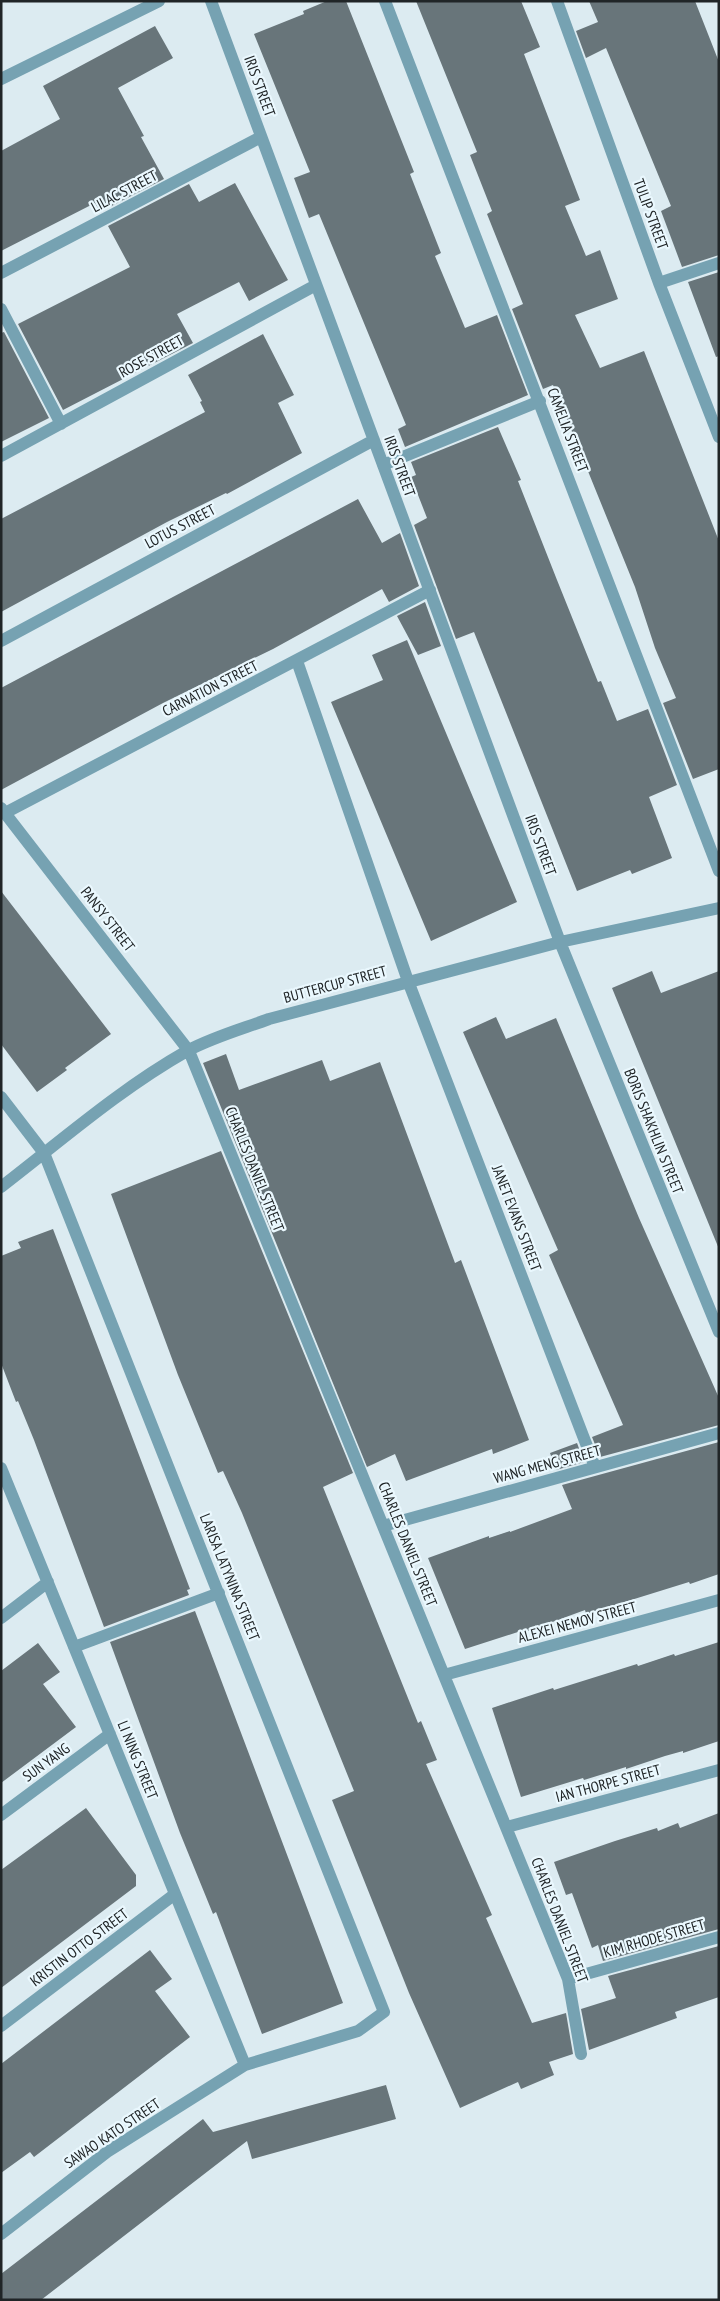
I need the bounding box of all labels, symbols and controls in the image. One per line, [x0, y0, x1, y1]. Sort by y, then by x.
street label: IRIS STREET [240, 53, 280, 119]
street label: LILAC STREET [88, 166, 161, 216]
street label: TULIP STREET [629, 176, 673, 252]
street label: ROSE STREET [115, 330, 187, 382]
street label: CAMELIA STREET [543, 385, 593, 475]
street label: IRIS STREET [380, 433, 420, 499]
street label: LOTUS STREET [142, 499, 219, 552]
street label: CARNATION STREET [159, 656, 261, 720]
street label: IRIS STREET [521, 812, 561, 878]
street label: PANSY STREET [77, 883, 139, 955]
street label: BUTTERCUP STREET [281, 961, 389, 1007]
street label: BORIS SHAKHLIN STREET [620, 1066, 688, 1197]
street label: CHARLES DANIEL STREET [221, 1104, 289, 1234]
street label: JANET EVANS STREET [488, 1161, 546, 1274]
street label: WANG MENG STREET [491, 1441, 603, 1487]
street label: CHARLES DANIEL STREET [374, 1479, 442, 1609]
street label: LARISA LATYNINA STREET [196, 1511, 264, 1644]
street label: ALEXEI NEMOV STREET [516, 1597, 639, 1647]
street label: LI NING STREET [114, 1718, 162, 1802]
street label: SUN YANG [19, 1739, 73, 1785]
street label: IAN THORPE STREET [553, 1760, 663, 1806]
street label: CHARLES DANIEL STREET [527, 1855, 593, 1986]
street label: KRISTIN OTTO STREET [26, 1904, 132, 1990]
street label: KIM RHODE STREET [601, 1914, 707, 1962]
street label: SAWAO KATO STREET [60, 2094, 164, 2172]

